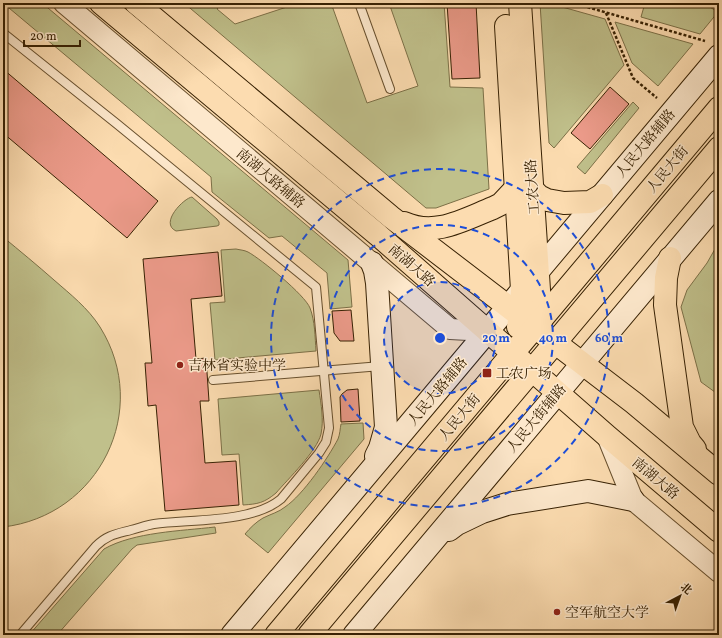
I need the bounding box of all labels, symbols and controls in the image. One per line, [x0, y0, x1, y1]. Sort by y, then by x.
scale bar [24, 22, 80, 48]
text: 20 m [30, 29, 57, 45]
street label: 人民大路辅路 [612, 106, 680, 182]
street label: 人民大街 [643, 142, 693, 198]
street label: 南湖大路辅路 [232, 145, 308, 213]
street label: 工农大路 [522, 158, 545, 215]
street label: 南湖大路 [384, 241, 438, 292]
centre of rings [433, 331, 447, 345]
text: 20 m [482, 331, 510, 347]
text: 40 m [539, 331, 568, 347]
text: 60 m [595, 331, 623, 347]
street label: 人民大路辅路 [404, 354, 472, 430]
place label: 吉林省实验中学 [188, 357, 286, 376]
marker: 吉林省实验中学 [175, 360, 185, 370]
place label: 工农广场 [496, 365, 552, 384]
marker: 工农广场 [481, 367, 493, 379]
street label: 人民大街辅路 [503, 381, 571, 457]
street label: 人民大街 [435, 390, 485, 446]
street label: 南湖大路 [627, 454, 683, 504]
north arrow [660, 576, 700, 616]
text: 北 [677, 580, 695, 599]
place label: 空军航空大学 [565, 604, 649, 623]
marker: 空军航空大学 [552, 607, 562, 617]

